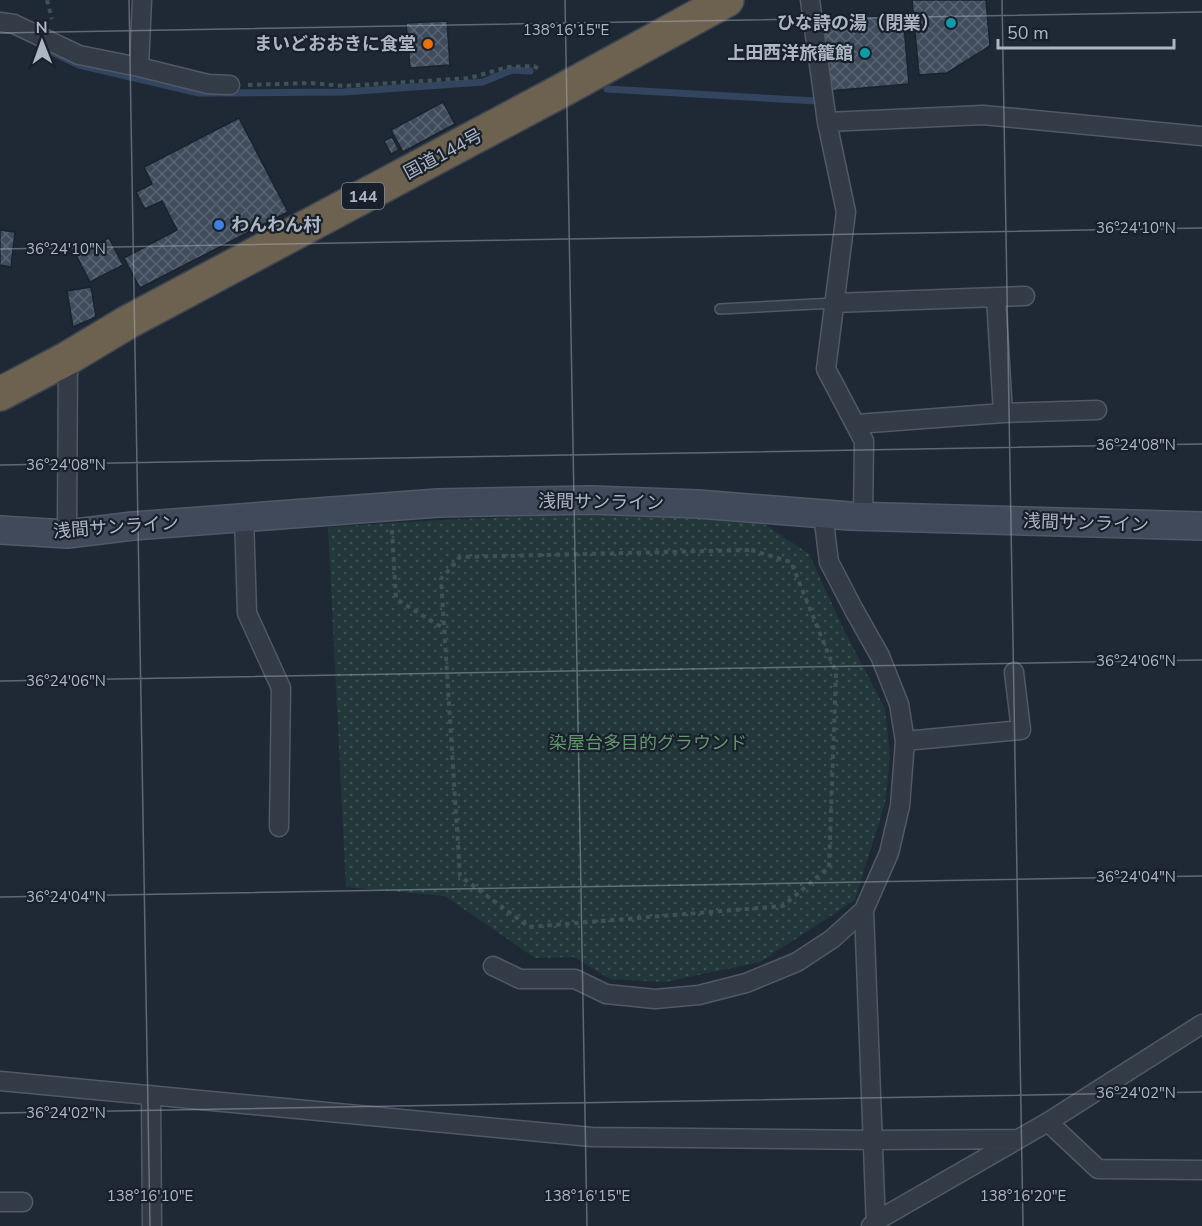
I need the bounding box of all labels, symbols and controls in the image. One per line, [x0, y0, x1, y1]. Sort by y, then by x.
place label: ひな詩の湯（閉業） [777, 11, 939, 35]
north arrow [12, 12, 72, 72]
scale bar [998, 12, 1174, 50]
marker: ひな詩の湯（閉業） [944, 16, 958, 30]
text: N [36, 17, 48, 39]
text: 138°16'15"E [523, 20, 609, 40]
text: 50 m [1007, 21, 1049, 45]
place label: まいどおおきに食堂 [254, 32, 416, 56]
marker: まいどおおきに食堂 [421, 37, 435, 51]
place label: 上田西洋旅籠館 [727, 41, 853, 65]
marker: 上田西洋旅籠館 [858, 46, 872, 60]
street label: 国道144号 [399, 123, 487, 185]
road number: 144 [342, 183, 384, 209]
place label: わんわん村 [231, 213, 321, 237]
marker: わんわん村 [212, 218, 226, 232]
text: 36°24'10"N [1096, 218, 1176, 238]
text: 36°24'10"N [26, 239, 106, 259]
text: 36°24'08"N [1096, 435, 1176, 455]
text: 36°24'08"N [26, 455, 106, 475]
street label: 浅間サンライン [538, 489, 664, 515]
street label: 浅間サンライン [1023, 509, 1149, 537]
street label: 浅間サンライン [52, 511, 180, 543]
text: 36°24'06"N [1096, 651, 1176, 671]
text: 36°24'06"N [26, 671, 106, 691]
park label: 染屋台多目的グラウンド [549, 731, 747, 755]
text: 36°24'04"N [1096, 867, 1176, 887]
text: 36°24'04"N [26, 887, 106, 907]
text: 36°24'02"N [1096, 1083, 1176, 1103]
text: 36°24'02"N [26, 1103, 106, 1123]
text: 138°16'10"E [107, 1186, 193, 1206]
text: 138°16'15"E [544, 1186, 630, 1206]
text: 138°16'20"E [980, 1186, 1066, 1206]

